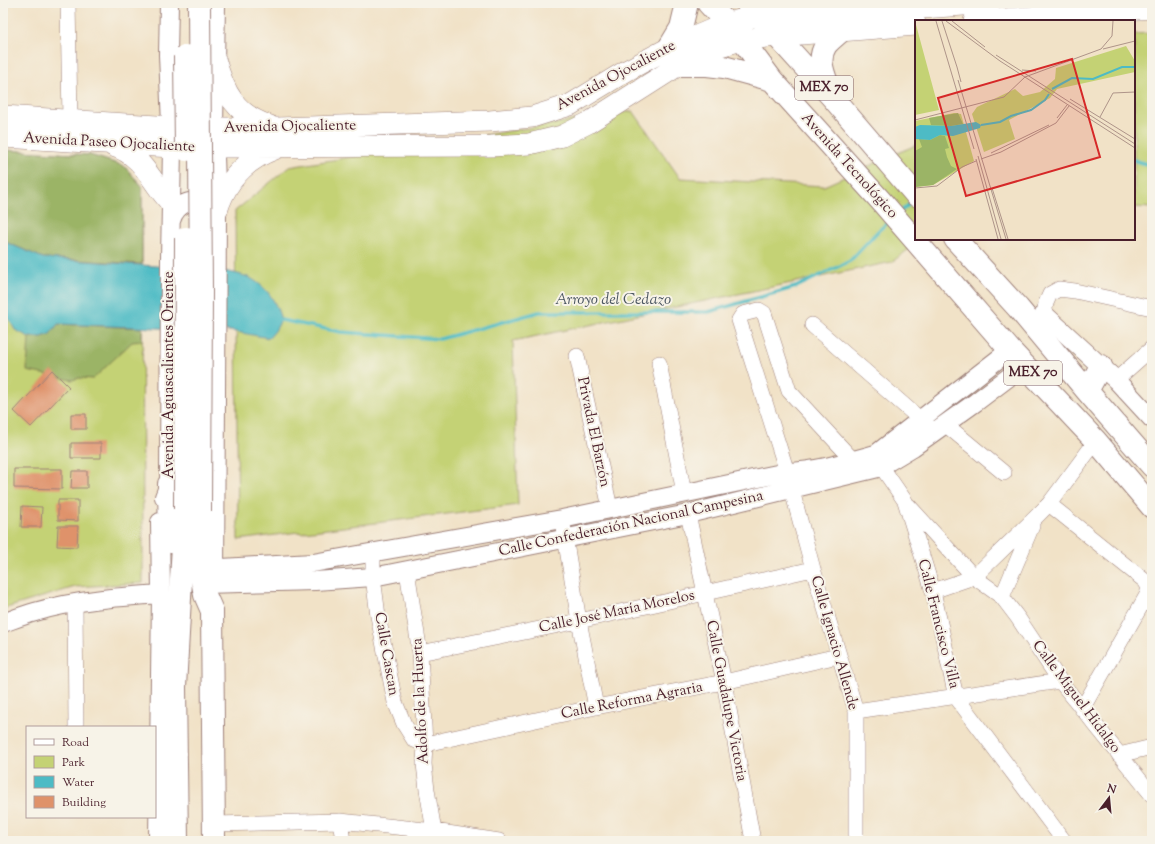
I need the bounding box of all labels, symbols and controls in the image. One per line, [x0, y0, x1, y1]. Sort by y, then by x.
inset map [915, 20, 1135, 240]
street label: Avenida Ojocaliente [553, 36, 679, 116]
road number: MEX 70 [795, 76, 853, 100]
street label: Avenida Tecnológico [796, 108, 902, 224]
street label: Avenida Ojocaliente [224, 115, 356, 139]
street label: Avenida Paseo Ojocaliente [23, 128, 195, 158]
street label: Avenida Aguascalientes Oriente [159, 271, 180, 479]
water label: Arroyo del Cedazo [555, 289, 671, 312]
road number: MEX 70 [1004, 361, 1062, 385]
street label: Privada El Barzón [571, 375, 615, 489]
street label: Calle Confederación Nacional Campesina [497, 486, 765, 562]
street label: Calle Francisco Villa [912, 557, 964, 691]
street label: Calle Ignacio Allende [805, 573, 863, 713]
street label: Calle José María Morelos [537, 585, 697, 639]
street label: Calle Cascan [368, 611, 404, 698]
street label: Calle Guadalupe Victoria [700, 619, 752, 783]
street label: Calle Miguel Hidalgo [1027, 636, 1125, 758]
street label: Adolfo de la Huerta [407, 637, 435, 765]
street label: Calle Reforma Agraria [559, 677, 705, 725]
legend [26, 726, 156, 818]
text: Road [62, 734, 89, 752]
text: Park [62, 754, 85, 772]
text: Water [62, 774, 95, 792]
north arrow [1089, 778, 1129, 818]
text: N [1104, 780, 1118, 798]
text: Building [62, 794, 106, 812]

